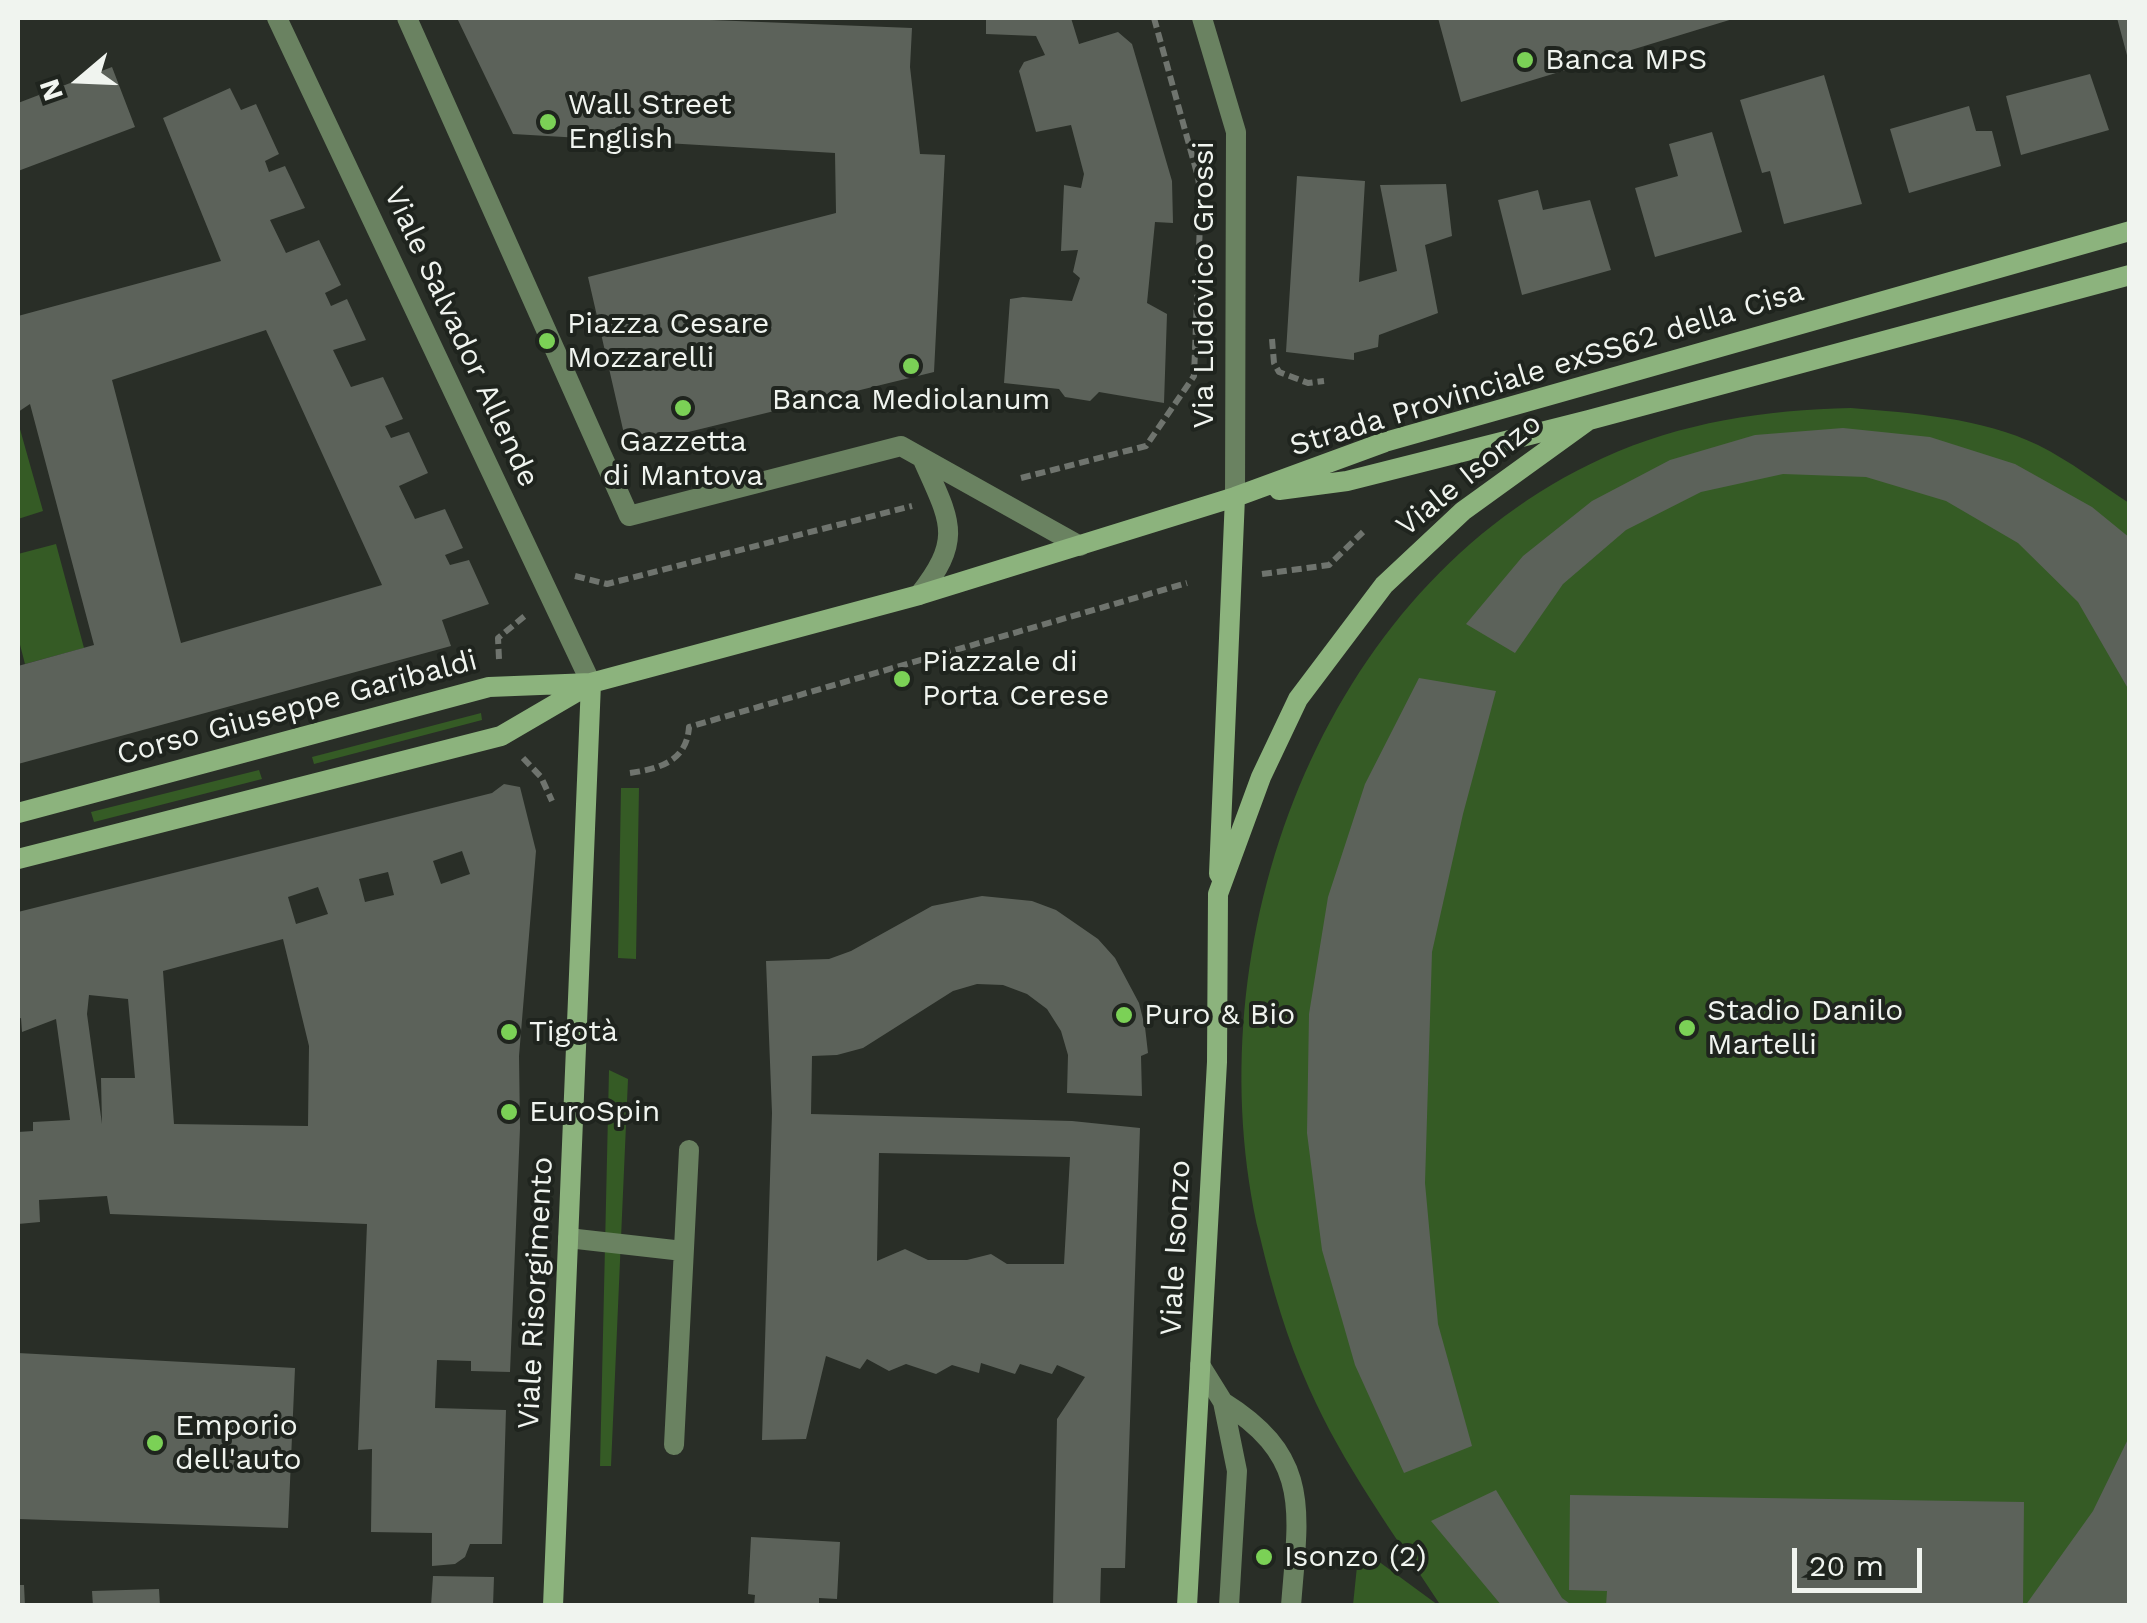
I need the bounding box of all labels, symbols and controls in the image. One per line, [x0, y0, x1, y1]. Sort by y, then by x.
north arrow [30, 30, 130, 130]
place label: Banca MPS [1545, 42, 1707, 78]
marker: Banca MPS [1514, 49, 1536, 71]
text: N [32, 75, 70, 105]
place label: Wall Street English [568, 87, 731, 158]
marker: Wall Street English [537, 111, 559, 133]
street label: Via Ludovico Grossi [1186, 141, 1222, 429]
street label: Viale Salvador Allende [376, 181, 546, 493]
street label: Strada Provinciale exSS62 della Cisa [1286, 274, 1808, 464]
place label: Piazza Cesare Mozzarelli [567, 306, 769, 376]
marker: Piazza Cesare Mozzarelli [536, 330, 558, 352]
marker: Banca Mediolanum [900, 355, 922, 377]
place label: Banca Mediolanum [772, 382, 1050, 418]
marker: Gazzetta di Mantova [672, 397, 694, 419]
street label: Viale Isonzo [1389, 406, 1549, 544]
place label: Gazzetta di Mantova [603, 424, 763, 494]
street label: Corso Giuseppe Garibaldi [113, 643, 481, 773]
place label: Piazzale di Porta Cerese [922, 644, 1109, 714]
marker: Piazzale di Porta Cerese [891, 668, 913, 690]
place label: Stadio Danilo Martelli [1707, 993, 1903, 1064]
place label: Puro & Bio [1144, 997, 1295, 1033]
marker: Puro & Bio [1113, 1004, 1135, 1026]
place label: Tigotà [529, 1014, 618, 1050]
marker: Stadio Danilo Martelli [1676, 1017, 1698, 1039]
marker: Tigotà [498, 1021, 520, 1043]
place label: EuroSpin [529, 1094, 660, 1130]
marker: EuroSpin [498, 1101, 520, 1123]
street label: Viale Risorgimento [511, 1156, 561, 1430]
street label: Viale Isonzo [1153, 1159, 1199, 1337]
place label: Emporio dell'auto [175, 1408, 301, 1478]
marker: Emporio dell'auto [144, 1432, 166, 1454]
scale bar [1797, 1528, 1927, 1590]
place label: Isonzo (2) [1284, 1539, 1427, 1575]
marker: Isonzo (2) [1253, 1546, 1275, 1568]
text: 20 m [1809, 1548, 1884, 1583]

